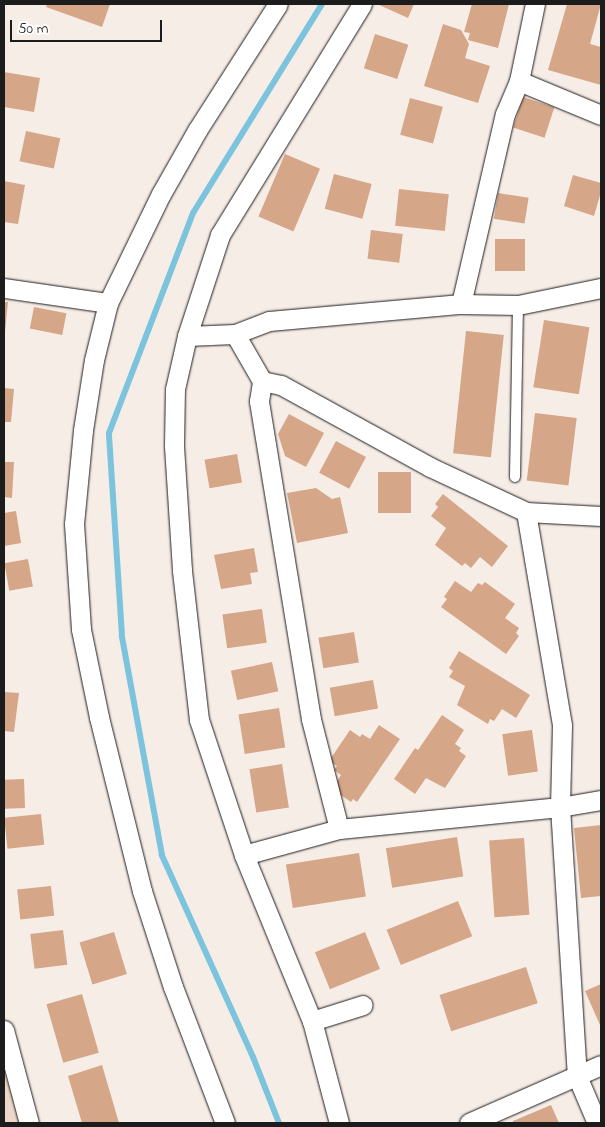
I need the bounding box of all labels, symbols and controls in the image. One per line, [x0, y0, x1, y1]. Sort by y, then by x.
scale bar [12, 10, 165, 42]
text: 50 m [18, 18, 48, 40]

